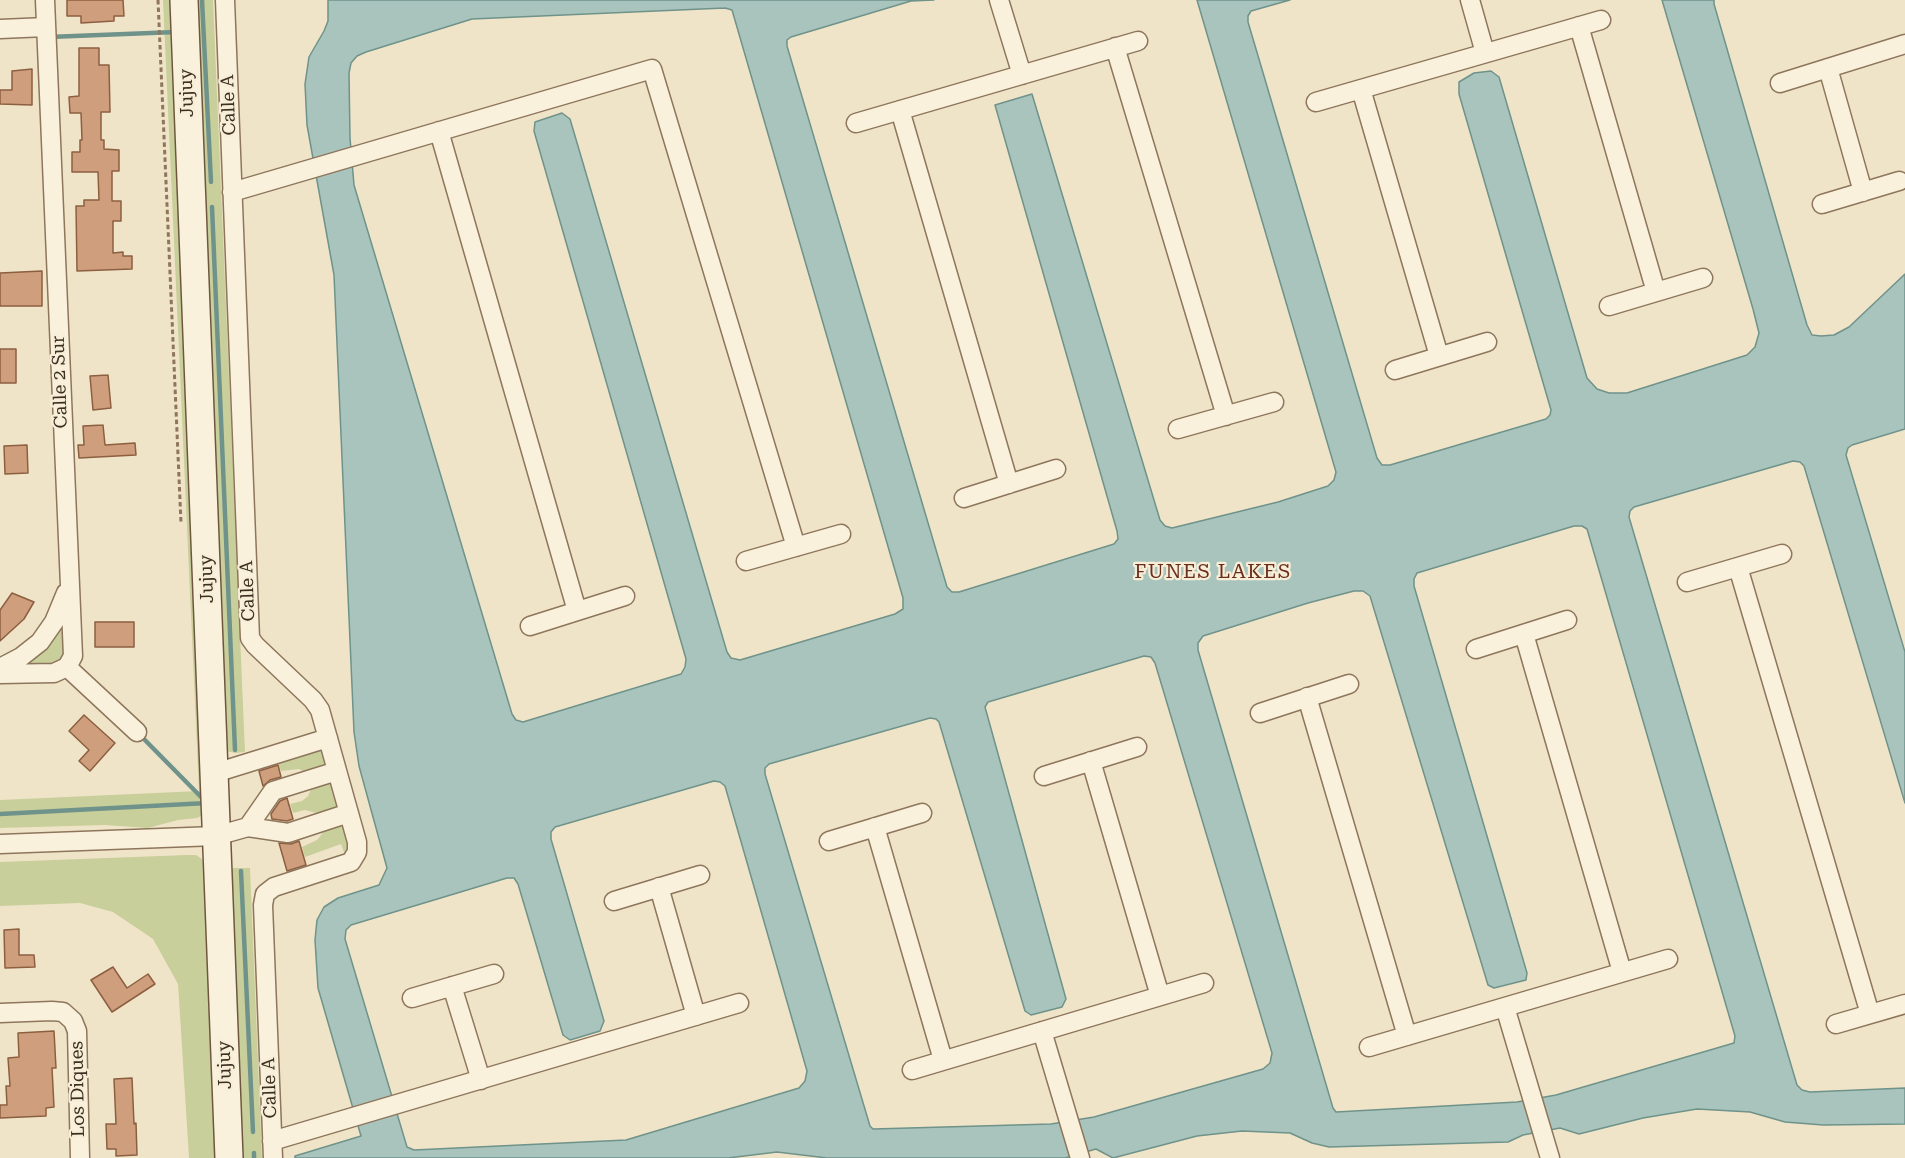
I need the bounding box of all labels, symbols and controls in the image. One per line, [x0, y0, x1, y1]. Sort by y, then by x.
street label: Jujuy [175, 68, 199, 118]
street label: Calle A [217, 74, 241, 136]
street label: Calle 2 Sur [48, 335, 72, 429]
street label: Jujuy [195, 554, 219, 604]
street label: Calle A [236, 560, 260, 622]
district label: FUNES LAKES [1134, 560, 1292, 584]
street label: Jujuy [213, 1040, 237, 1090]
street label: Los Diques [66, 1041, 90, 1137]
street label: Calle A [258, 1057, 282, 1119]

